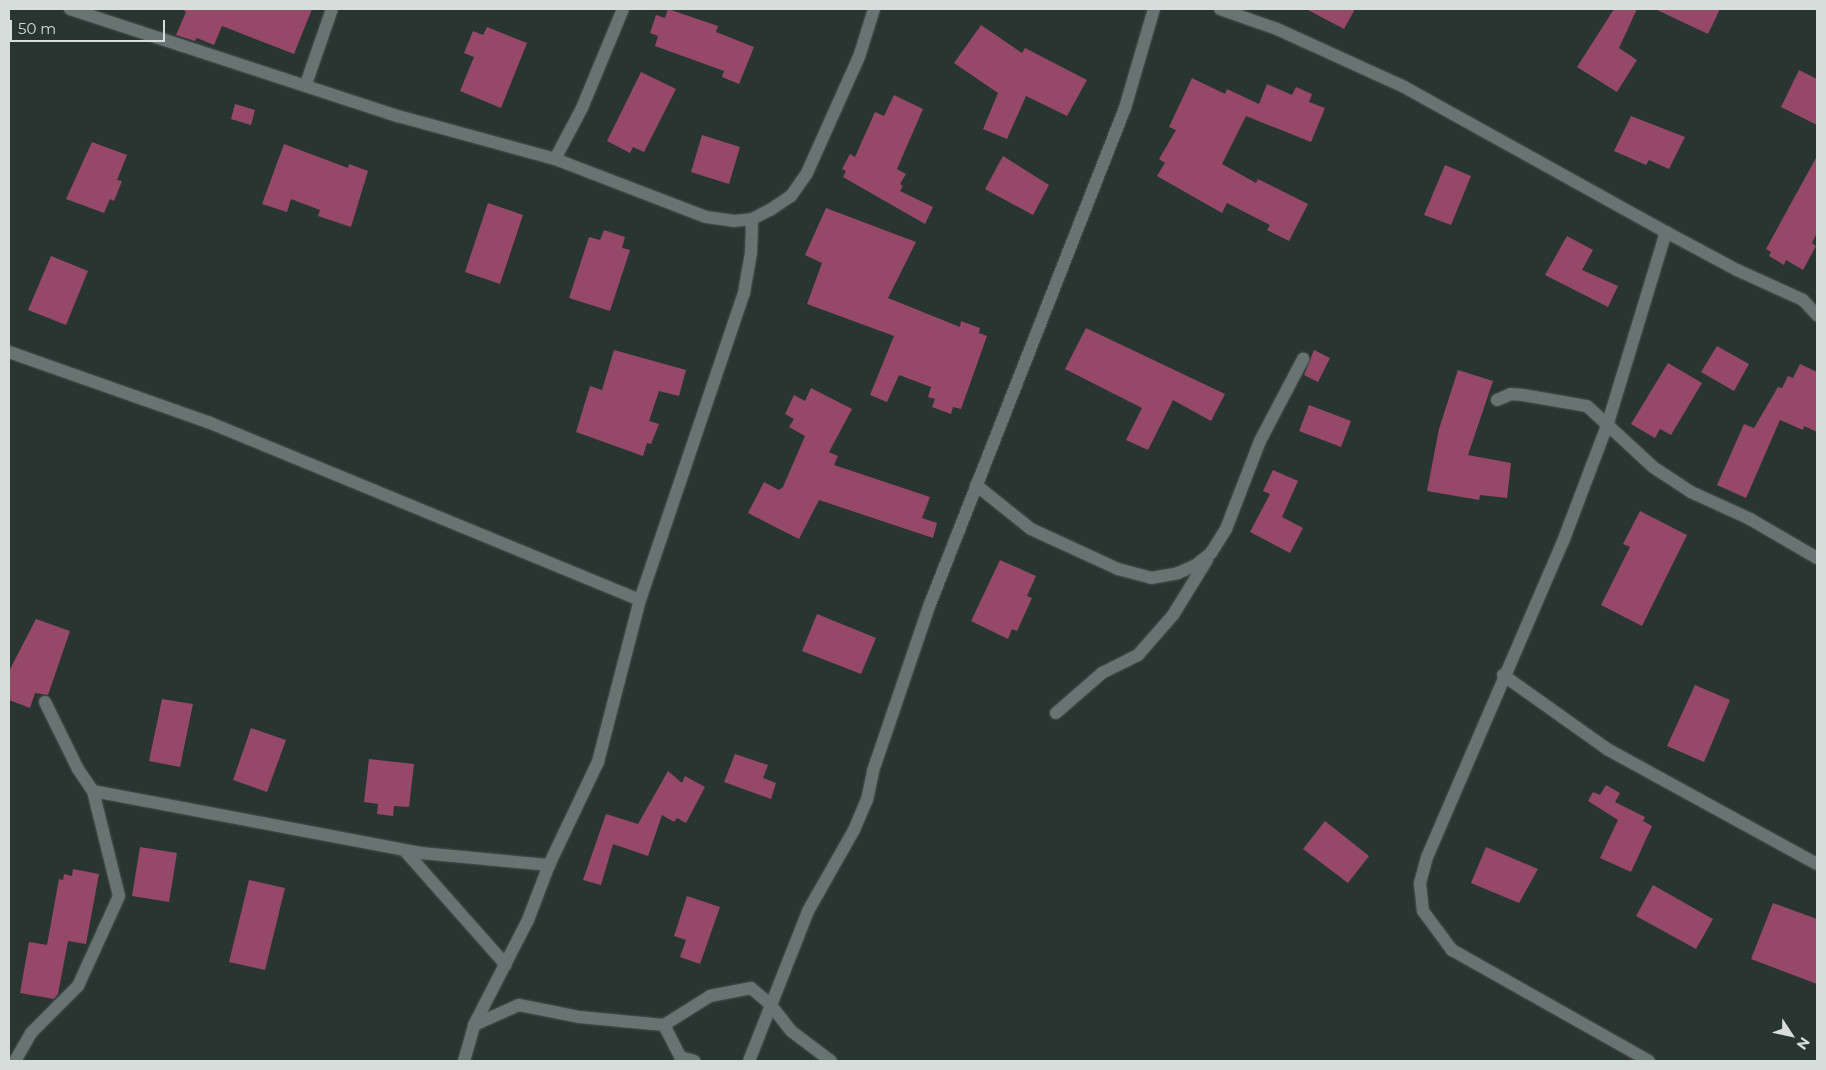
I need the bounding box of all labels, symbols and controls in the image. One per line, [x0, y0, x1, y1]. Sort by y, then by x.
scale bar [12, 10, 168, 42]
text: 50 m [18, 19, 56, 38]
north arrow [1766, 1010, 1816, 1060]
text: N [1793, 1034, 1814, 1053]

